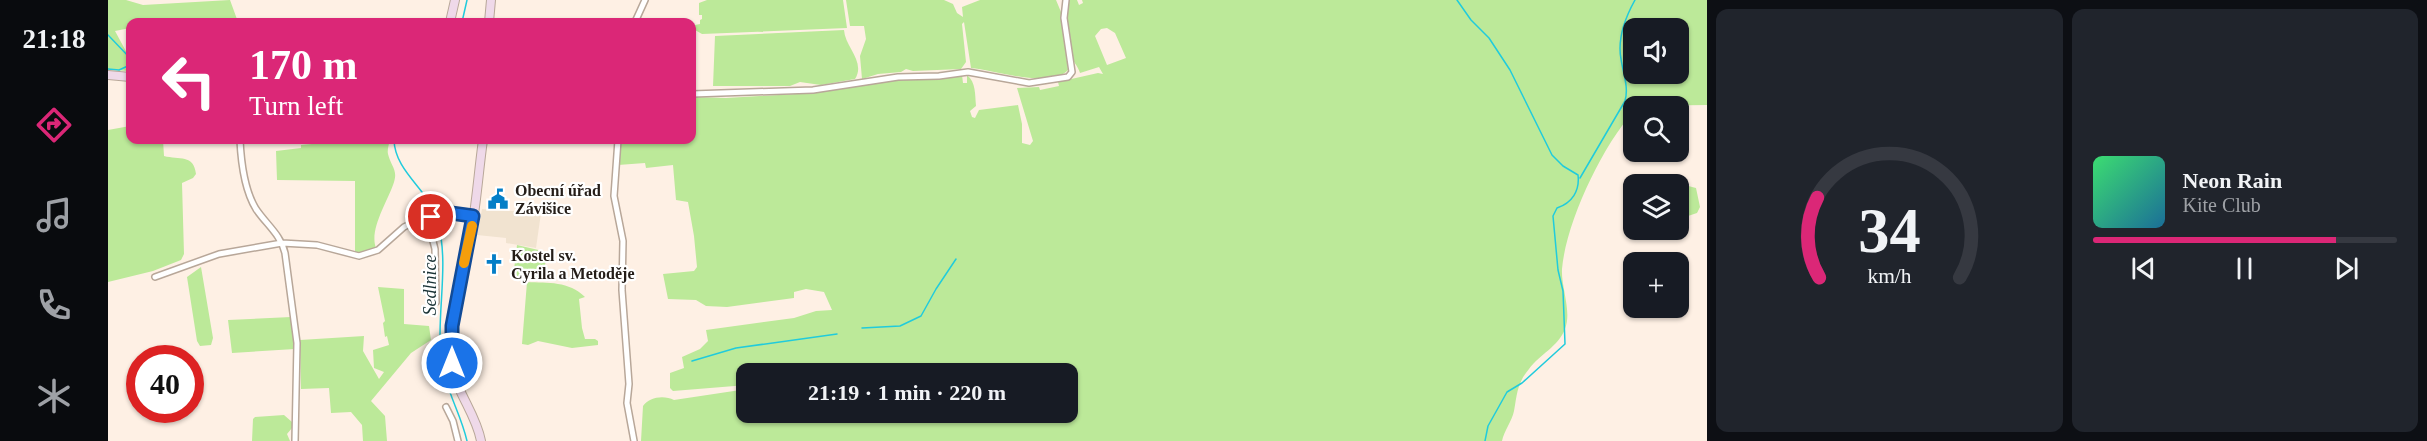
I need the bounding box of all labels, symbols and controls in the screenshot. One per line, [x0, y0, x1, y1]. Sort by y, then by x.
map controls [1623, 18, 1689, 318]
button: sound [1623, 18, 1689, 84]
text: 21:18 [23, 24, 86, 54]
icon: left [150, 42, 228, 120]
text: 170 m [249, 42, 358, 88]
text: Turn left [249, 91, 343, 121]
button: search [1623, 96, 1689, 162]
icon: directions [33, 104, 75, 146]
text: Neon Rain [2183, 168, 2282, 193]
button: layers [1623, 174, 1689, 240]
place label: Obecní úřad Závišice [515, 182, 601, 217]
public building icon: Obecní úřad Závišice [486, 187, 510, 211]
pin [405, 191, 456, 242]
icon: music [33, 194, 75, 236]
text: Kite Club [2183, 194, 2261, 216]
text: 34 [1858, 196, 1920, 265]
icon: arrive [414, 200, 447, 233]
place label: Kostel sv. Cyrila a Metoděje [511, 247, 635, 283]
church icon: Kostel sv. Cyrila a Metoděje [482, 252, 506, 276]
button: + [1623, 252, 1689, 318]
icon: previous [2127, 252, 2160, 285]
icon: pause [2228, 252, 2261, 285]
icon: next [2330, 252, 2363, 285]
water label: Sedlnice [420, 255, 440, 315]
text: km/h [1867, 264, 1912, 288]
icon: phone [33, 284, 75, 326]
position arrow [420, 331, 484, 395]
speed limit sign: 40 [126, 345, 204, 423]
icon: climate [33, 375, 75, 417]
text: 21:19 · 1 min · 220 m [808, 380, 1006, 405]

